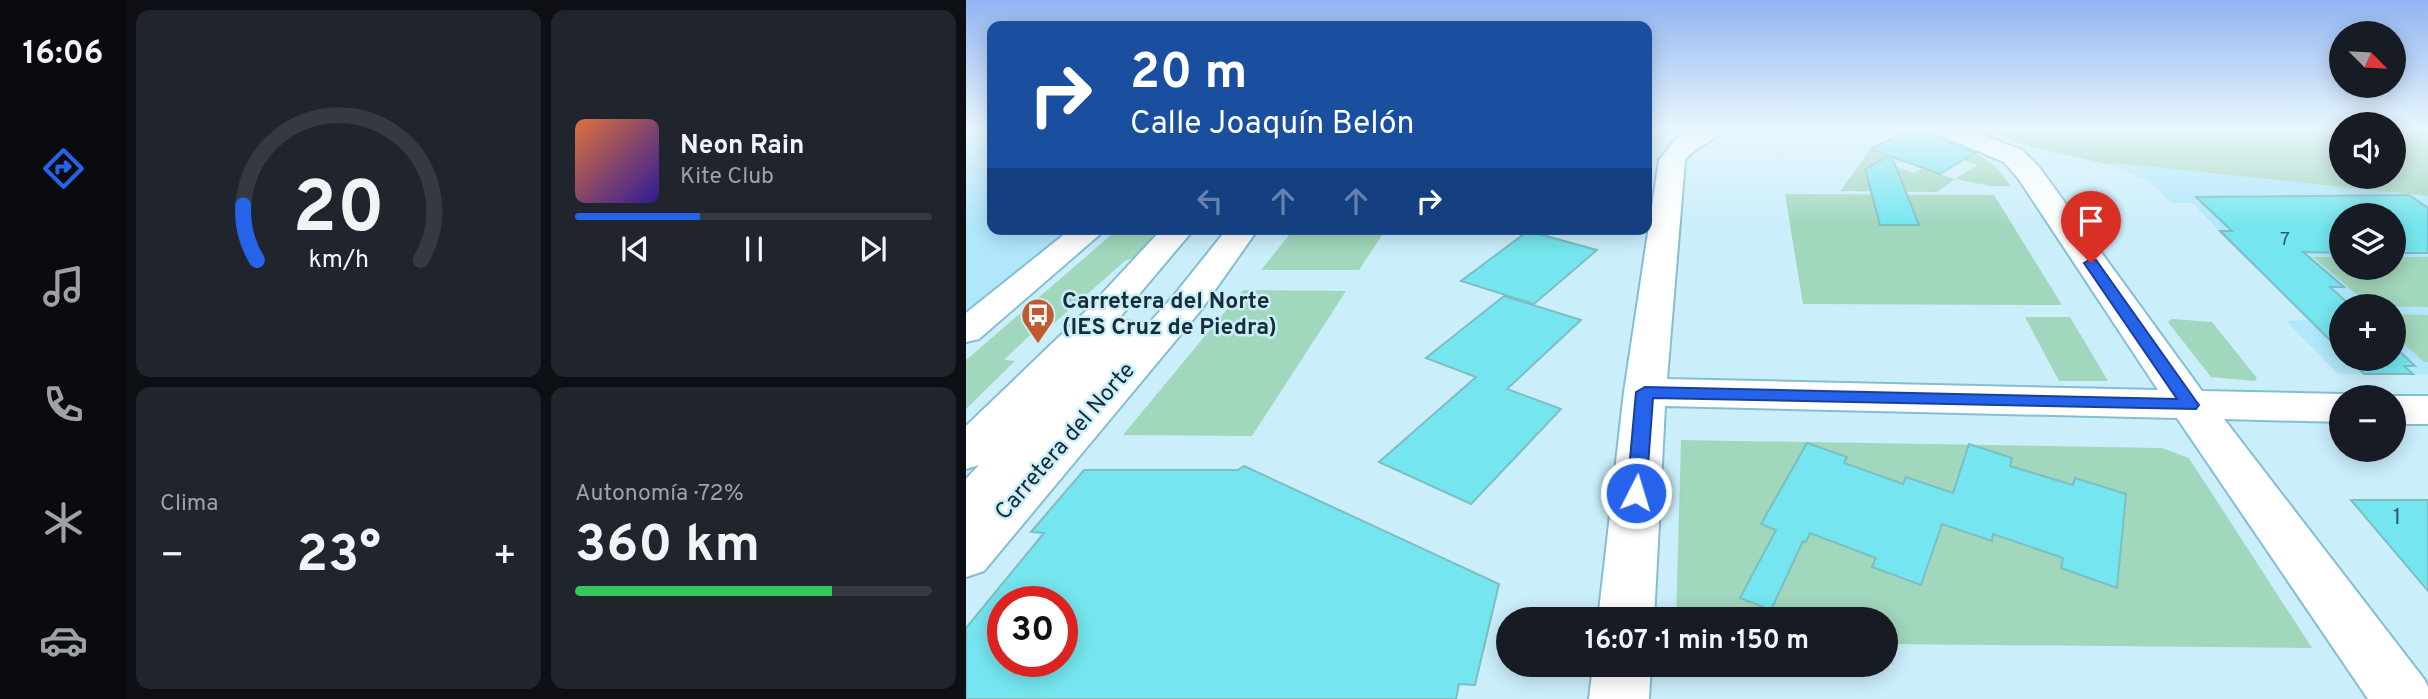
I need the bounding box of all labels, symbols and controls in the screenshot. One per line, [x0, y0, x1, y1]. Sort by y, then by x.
north arrow [2329, 21, 2406, 98]
map controls [2329, 21, 2406, 462]
text: 16:06 [23, 35, 103, 75]
text: 20 m [1130, 44, 1247, 106]
icon: right [1015, 49, 1106, 140]
text: Calle Joaquín Belón [1130, 105, 1415, 145]
button: sound [2329, 112, 2406, 189]
text: Neon Rain [680, 130, 805, 163]
icon: directions [39, 144, 88, 193]
text: Kite Club [680, 163, 774, 192]
text: 20 [292, 166, 385, 258]
icon: left [1191, 182, 1229, 220]
icon: ahead [1264, 182, 1302, 220]
icon: ahead [1337, 182, 1375, 220]
icon: right [1410, 182, 1448, 220]
pin [2061, 191, 2121, 263]
icon: arrive [2072, 202, 2110, 240]
button: layers [2329, 203, 2406, 280]
house number: 7 [2280, 228, 2290, 252]
icon: previous [616, 230, 654, 268]
icon: pause [735, 230, 773, 268]
icon: next [854, 230, 892, 268]
text: km/h [308, 245, 369, 277]
icon: music [39, 262, 88, 311]
place label: Carretera del Norte (IES Cruz de Piedra) [1062, 288, 1277, 343]
button: + [2329, 294, 2406, 371]
bus stop icon: Carretera del Norte (IES Cruz de Piedra) [1019, 296, 1057, 345]
street label: Carretera del Norte [990, 357, 1142, 527]
icon: phone [39, 380, 88, 429]
button: − [2329, 385, 2406, 462]
position arrow [1599, 456, 1673, 530]
text: Autonomía · 72% [575, 480, 744, 509]
text: Clima [160, 490, 218, 519]
icon: climate [39, 498, 88, 547]
house number: 1 [2393, 504, 2401, 533]
text: 360 km [575, 514, 760, 580]
text: 23° [296, 524, 381, 590]
text: − [160, 533, 185, 582]
text: + [492, 533, 517, 582]
speed limit sign: 30 [987, 586, 1078, 677]
icon: car [39, 616, 88, 665]
text: 16:07 · 1 min · 150 m [1585, 625, 1809, 658]

